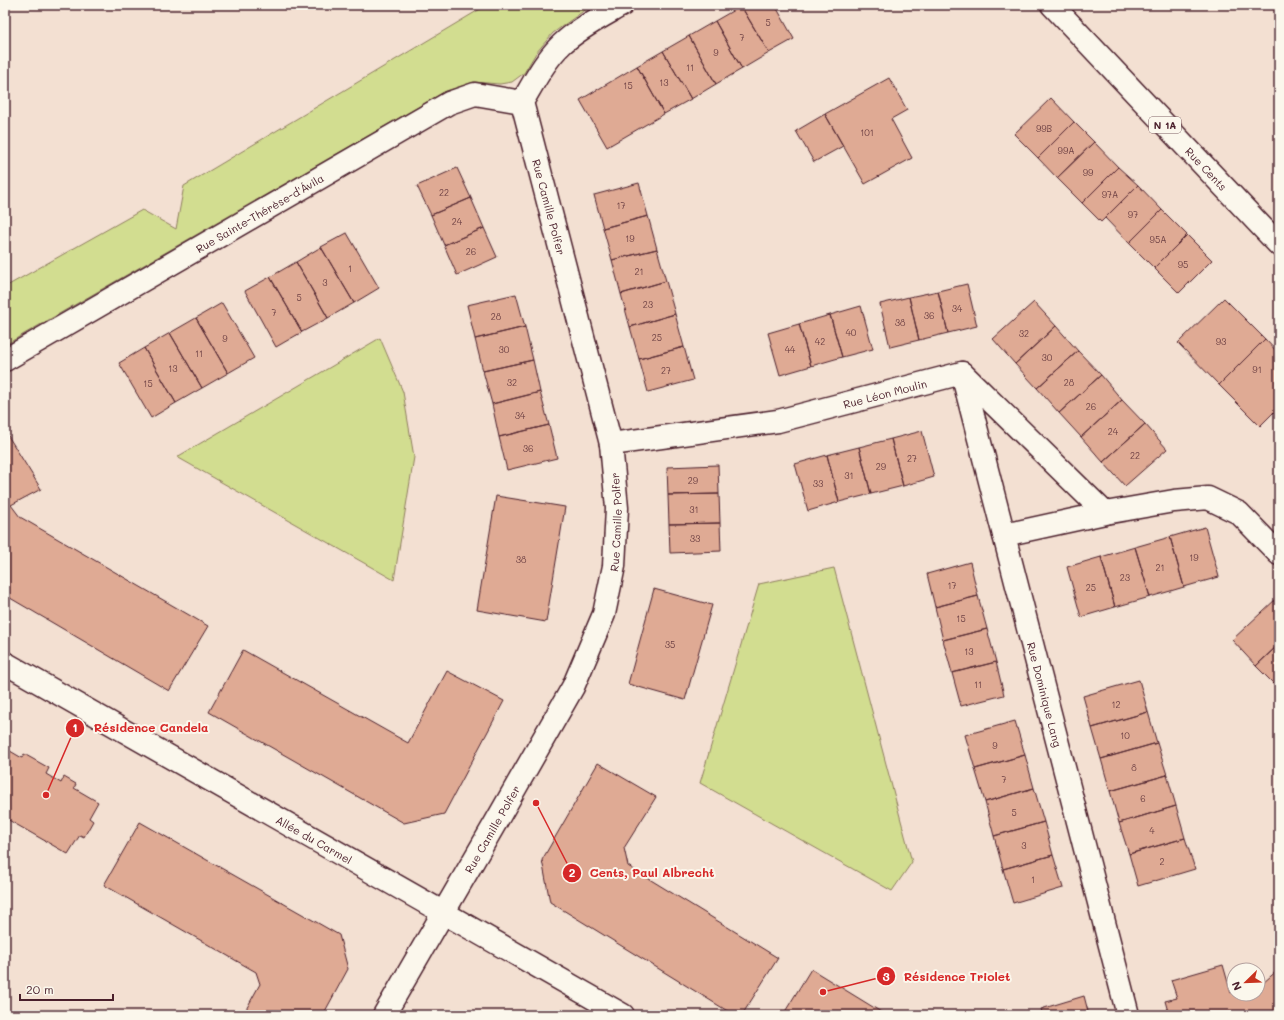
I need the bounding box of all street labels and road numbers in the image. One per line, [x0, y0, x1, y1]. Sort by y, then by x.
road number: N 1A [1149, 117, 1181, 133]
street label: Rue Cents [1182, 144, 1231, 193]
street label: Rue Camille Polfer [529, 157, 569, 257]
street label: Rue Sainte-Thérèse-d'Ávila [193, 170, 326, 256]
street label: Rue Léon Moulin [841, 375, 928, 411]
street label: Rue Camille Polfer [606, 472, 625, 573]
street label: Rue Dominique Lang [1024, 640, 1066, 748]
street label: Rue Camille Polfer [461, 782, 523, 876]
street label: Allée du Carmel [273, 812, 355, 867]

